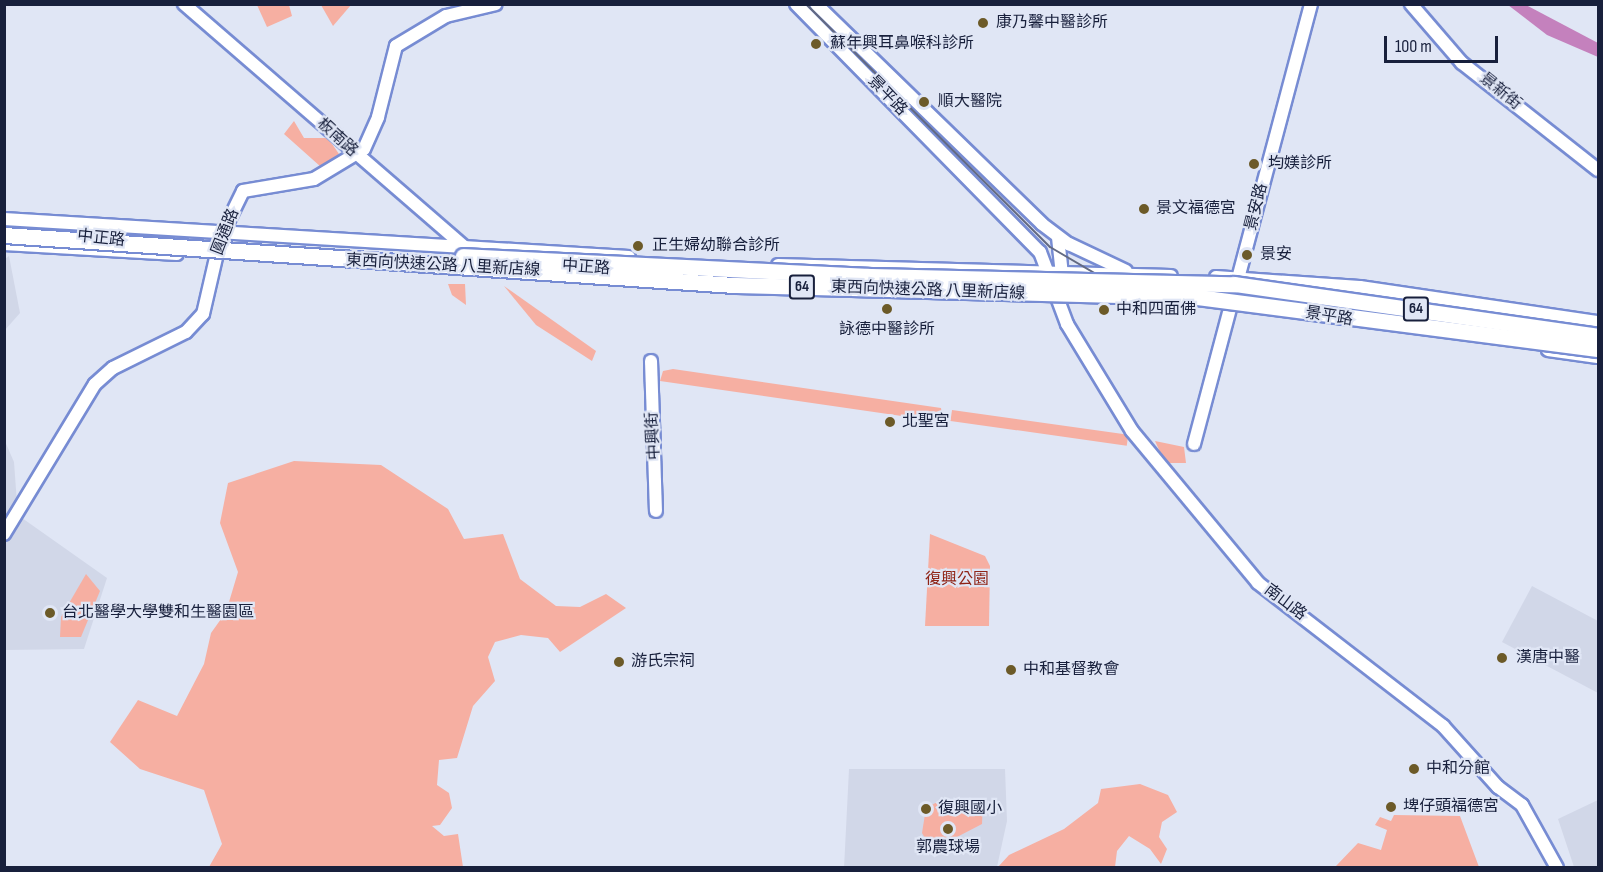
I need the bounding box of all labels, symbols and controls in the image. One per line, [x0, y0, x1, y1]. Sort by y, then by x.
place label: 康乃馨中醫診所 [996, 13, 1108, 33]
marker: 康乃馨中醫診所 [974, 14, 992, 32]
scale bar [1387, 24, 1501, 62]
place label: 蘇年興耳鼻喉科診所 [830, 34, 974, 54]
marker: 蘇年興耳鼻喉科診所 [807, 35, 825, 53]
text: 100 m [1395, 36, 1432, 57]
street label: 景新街 [1475, 69, 1525, 115]
street label: 景平路 [863, 72, 911, 120]
place label: 順大醫院 [938, 92, 1002, 112]
marker: 順大醫院 [915, 93, 933, 111]
street label: 板南路 [313, 115, 361, 161]
place label: 均媄診所 [1268, 154, 1332, 174]
marker: 均媄診所 [1245, 155, 1263, 173]
street label: 景安路 [1242, 181, 1272, 233]
place label: 景文福德宮 [1156, 199, 1236, 219]
marker: 景文福德宮 [1137, 202, 1151, 216]
street label: 圓通路 [208, 206, 244, 258]
street label: 中正路 [76, 227, 126, 251]
place label: 正生婦幼聯合診所 [652, 236, 780, 256]
marker: 正生婦幼聯合診所 [629, 237, 647, 255]
place label: 景安 [1260, 245, 1292, 265]
marker: 景安 [1238, 246, 1256, 264]
street label: 東西向快速公路 八里新店線 [345, 251, 541, 281]
street label: 中正路 [561, 257, 611, 279]
road number: 64 [788, 275, 816, 299]
street label: 東西向快速公路 八里新店線 [830, 278, 1026, 304]
road number: 64 [1402, 297, 1430, 321]
marker: 詠德中醫診所 [878, 300, 896, 318]
place label: 中和四面佛 [1116, 300, 1196, 320]
marker: 中和四面佛 [1097, 303, 1111, 317]
street label: 景平路 [1304, 304, 1354, 330]
place label: 詠德中醫診所 [839, 320, 935, 340]
street label: 中興街 [643, 412, 665, 460]
place label: 北聖宮 [902, 412, 950, 432]
marker: 北聖宮 [883, 415, 897, 429]
park label: 復興公園 [925, 570, 989, 590]
street label: 南山路 [1260, 581, 1310, 625]
place label: 台北醫學大學雙和生醫園區 [62, 603, 254, 623]
marker: 台北醫學大學雙和生醫園區 [43, 606, 57, 620]
place label: 漢唐中醫 [1516, 648, 1580, 668]
marker: 漢唐中醫 [1493, 649, 1511, 667]
place label: 游氏宗祠 [631, 652, 695, 672]
marker: 游氏宗祠 [612, 655, 626, 669]
place label: 中和基督教會 [1023, 660, 1119, 680]
marker: 中和基督教會 [1004, 663, 1018, 677]
place label: 中和分館 [1426, 759, 1490, 779]
marker: 中和分館 [1407, 762, 1421, 776]
place label: 埤仔頭福德宮 [1403, 797, 1499, 817]
place label: 復興國小 [938, 799, 1002, 819]
marker: 埤仔頭福德宮 [1384, 800, 1398, 814]
marker: 復興國小 [919, 802, 933, 816]
marker: 郭農球場 [941, 822, 955, 836]
place label: 郭農球場 [916, 838, 980, 858]

